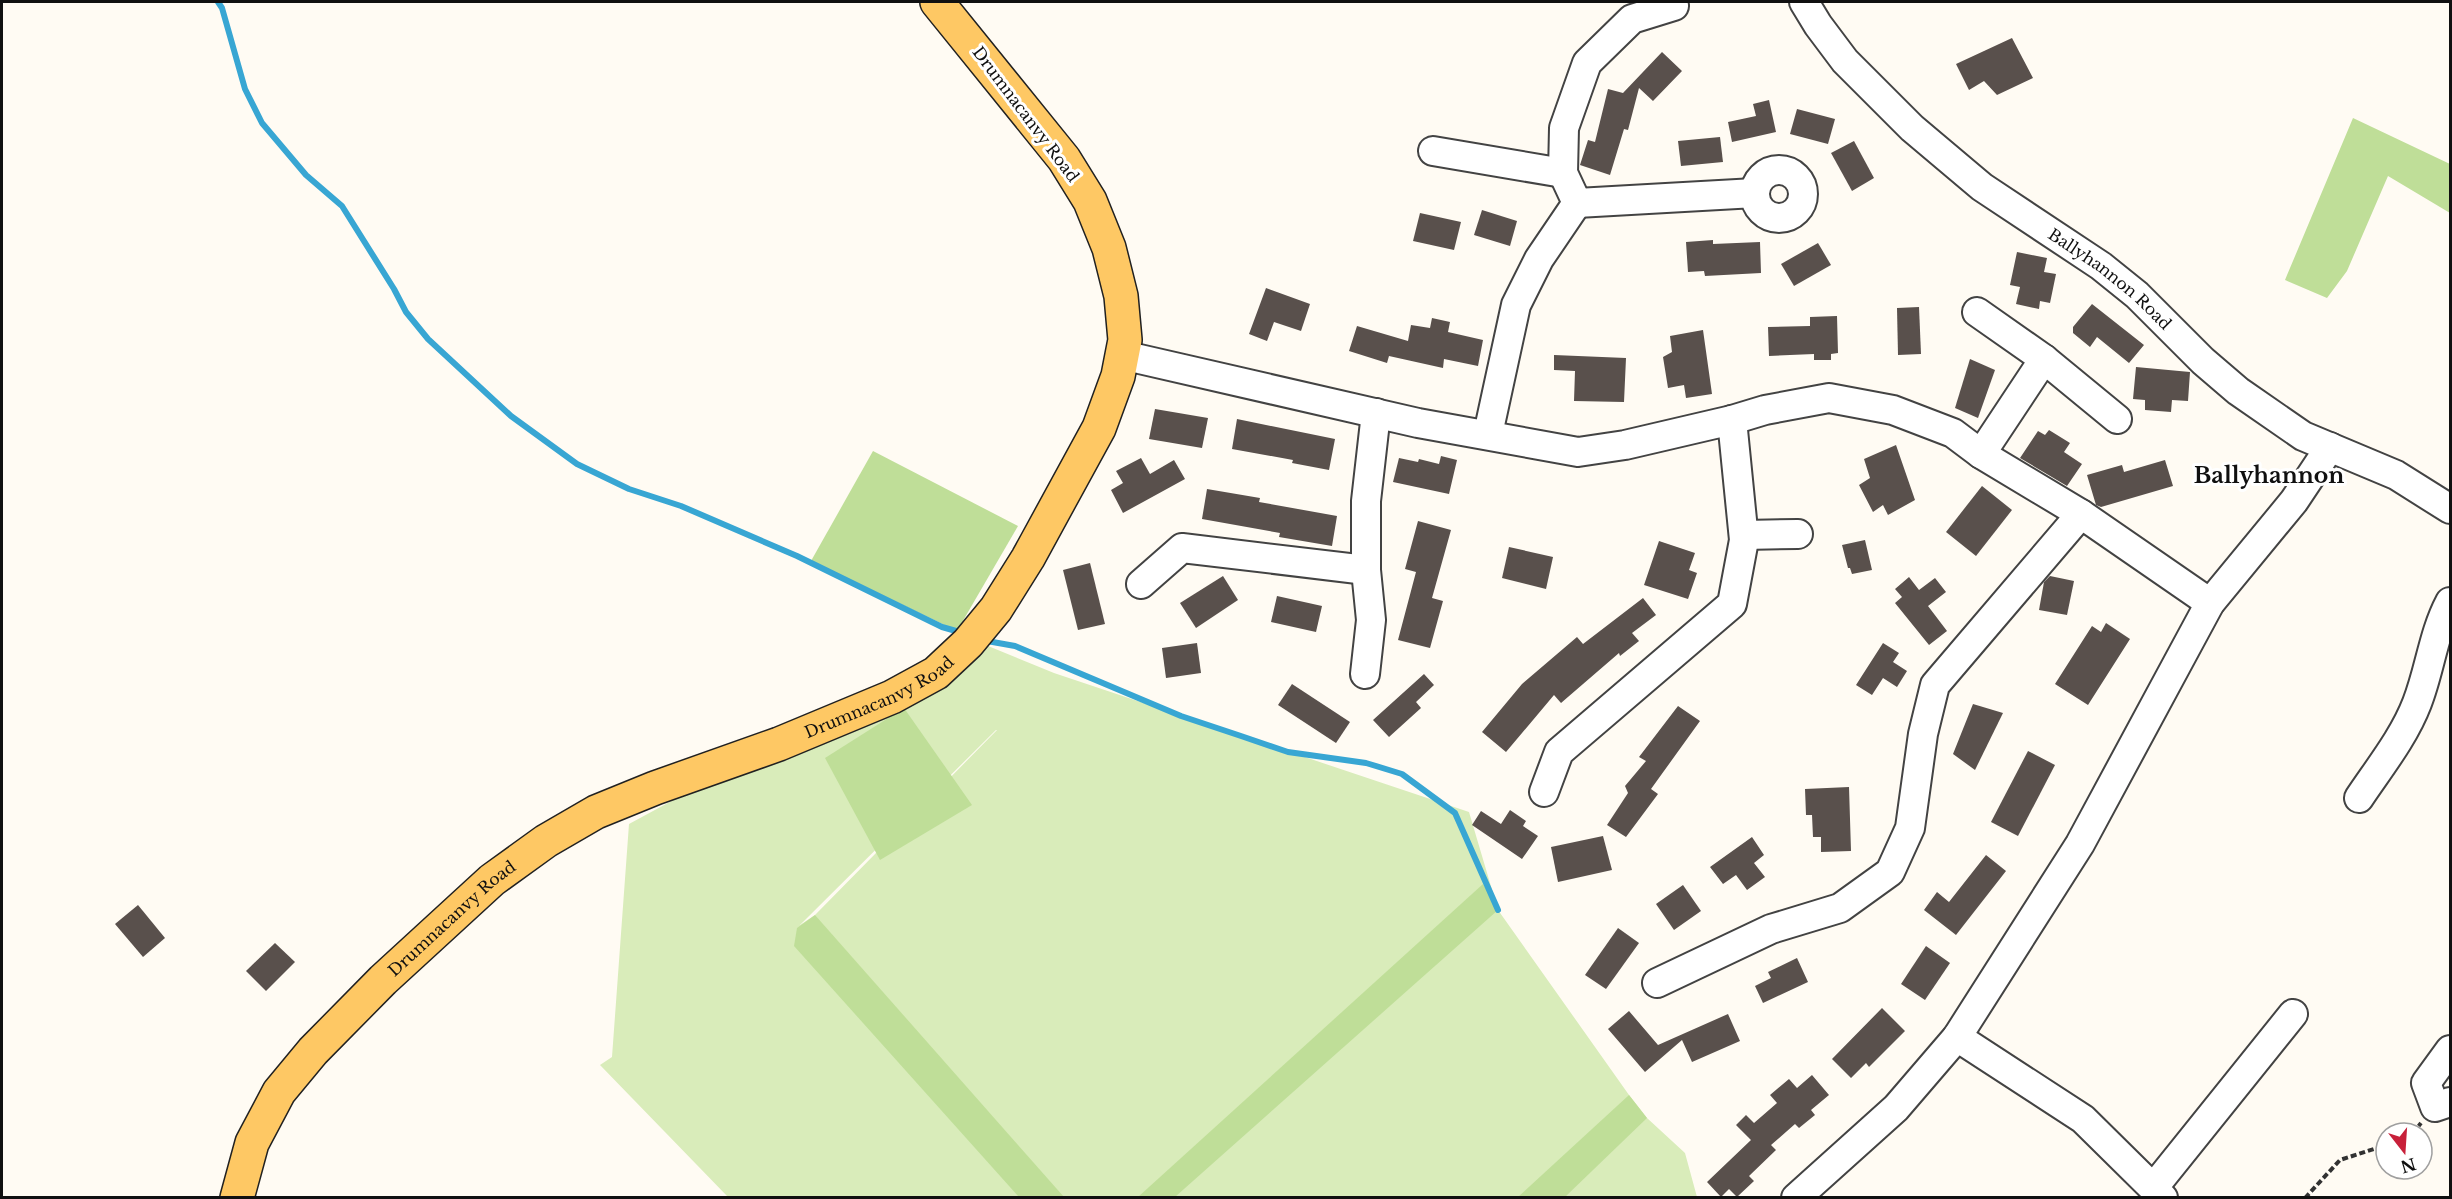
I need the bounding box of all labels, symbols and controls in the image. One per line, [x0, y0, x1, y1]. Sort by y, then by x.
street label: Drumnacanvy Road [969, 42, 1084, 186]
street label: Ballyhannon Road [2044, 224, 2176, 334]
district label: Ballyhannon [2194, 462, 2344, 489]
street label: Drumnacanvy Road [801, 652, 958, 742]
street label: Drumnacanvy Road [384, 856, 520, 981]
north arrow [2374, 1121, 2434, 1181]
text: N [2398, 1154, 2419, 1177]

